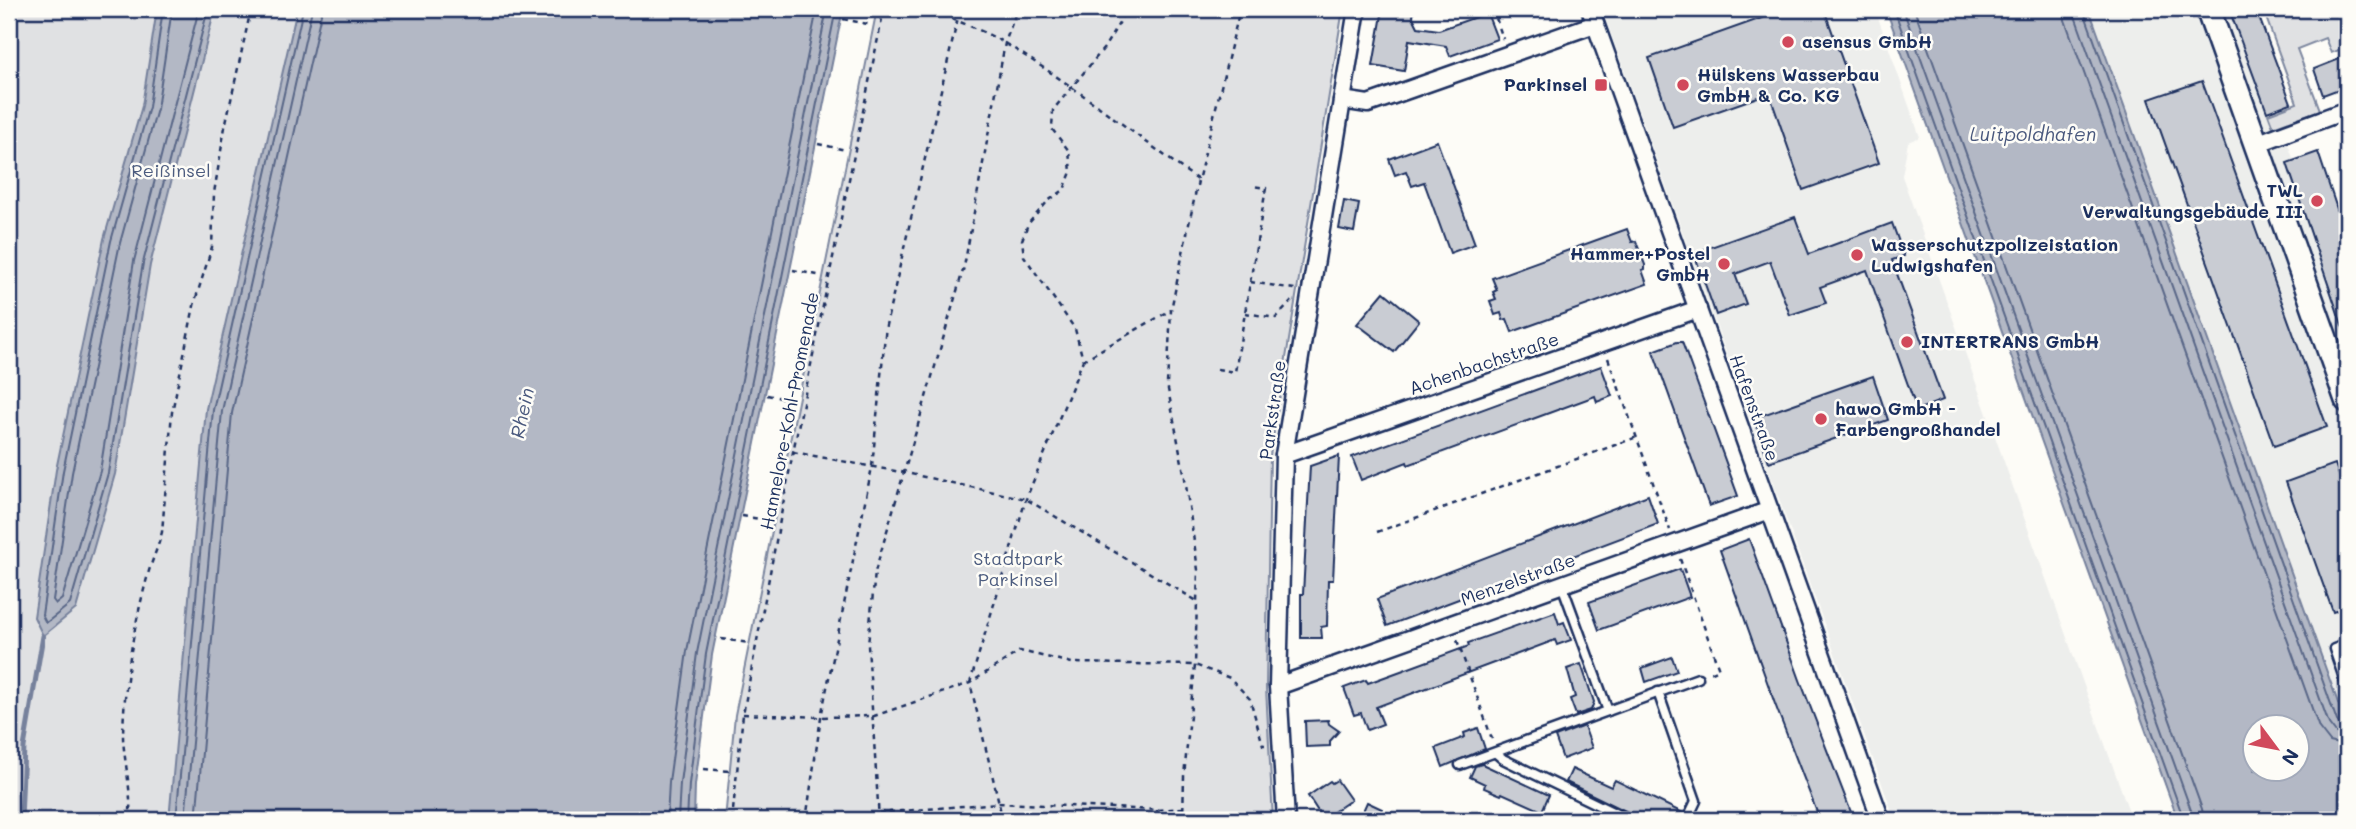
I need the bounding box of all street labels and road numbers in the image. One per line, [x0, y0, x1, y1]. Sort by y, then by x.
street label: Hannelore-Kohl-Promenade [754, 290, 824, 532]
street label: Achenbachstraße [1405, 326, 1562, 400]
street label: Hafenstraße [1725, 351, 1785, 464]
street label: Parkstraße [1253, 359, 1291, 461]
street label: Menzelstraße [1457, 547, 1578, 611]

